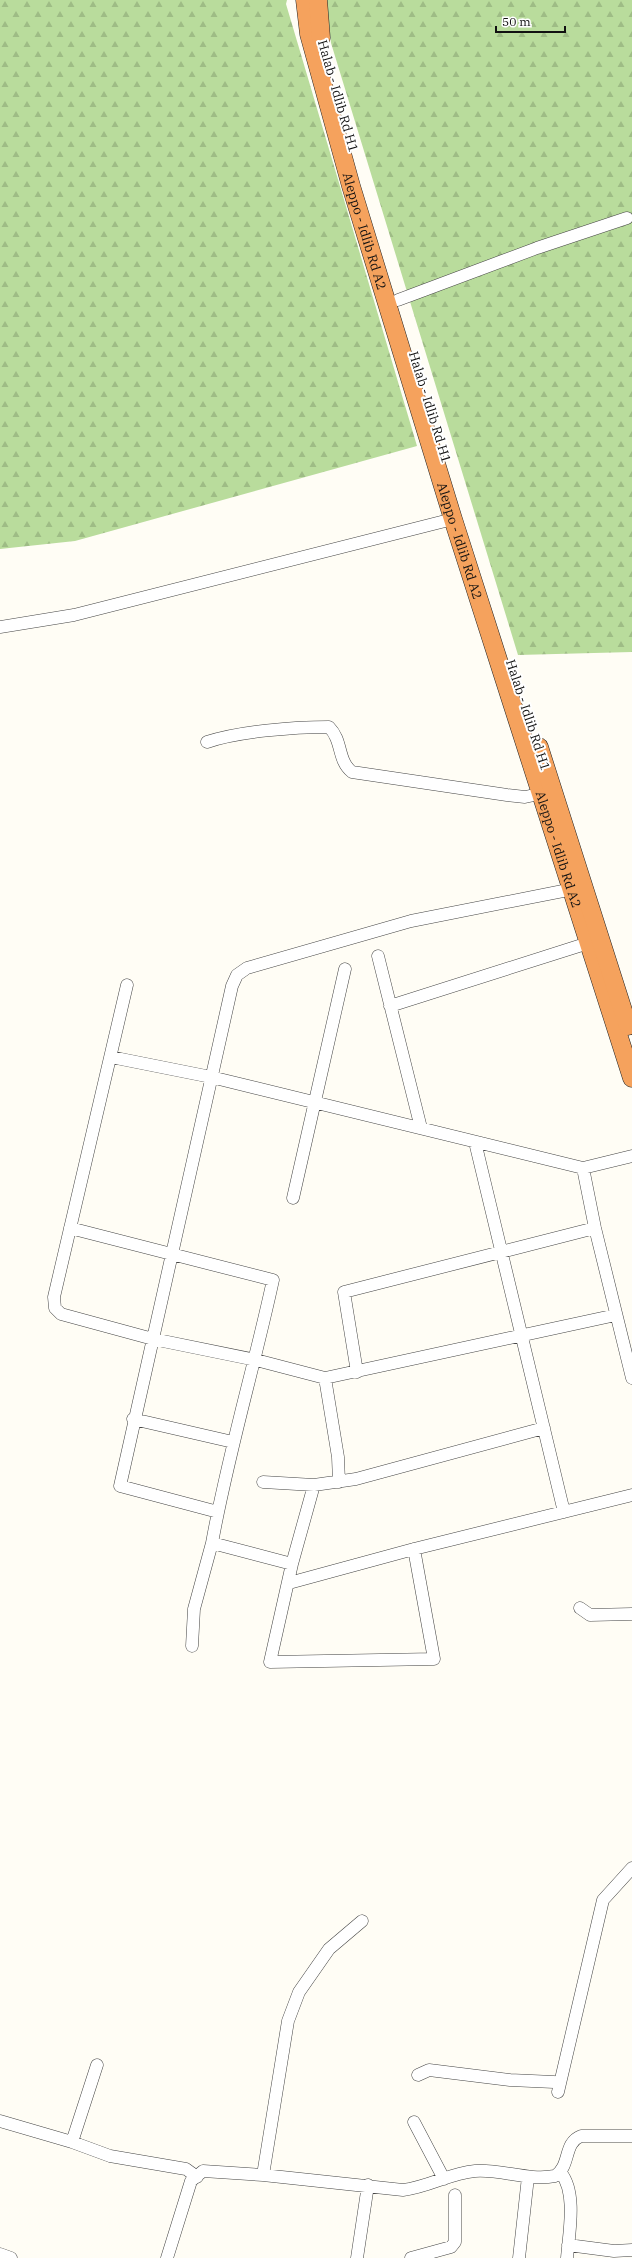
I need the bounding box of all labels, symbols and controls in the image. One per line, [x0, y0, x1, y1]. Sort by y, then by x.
scale bar [496, 8, 565, 34]
text: 50 m [502, 14, 531, 29]
street label: Halab - Idlib Rd H1 [314, 38, 362, 154]
street label: Aleppo - Idlib Rd A2 [339, 170, 391, 292]
street label: Halab - Idlib Rd H1 [405, 349, 455, 465]
street label: Aleppo - Idlib Rd A2 [434, 480, 487, 601]
street label: Halab - Idlib Rd H1 [502, 657, 554, 773]
street label: Aleppo - Idlib Rd A2 [532, 789, 585, 910]

